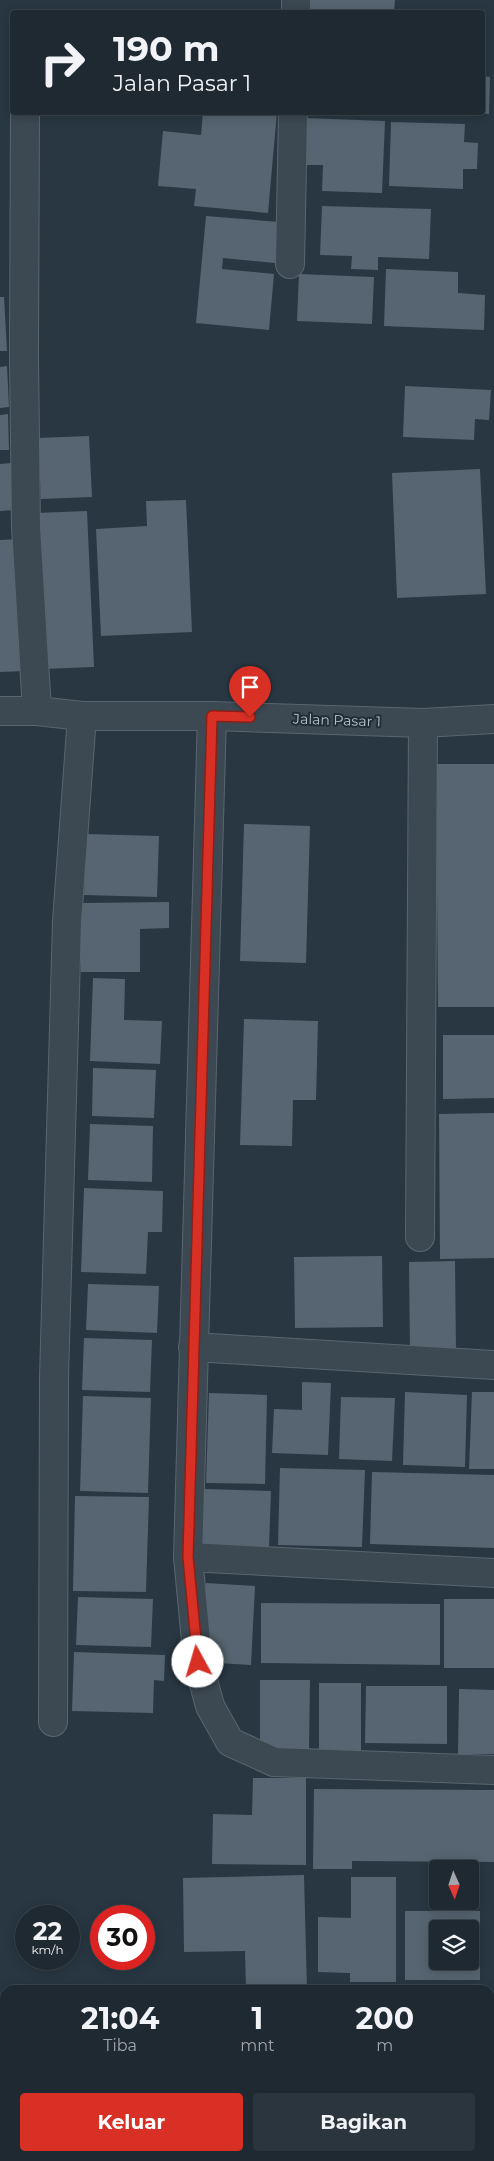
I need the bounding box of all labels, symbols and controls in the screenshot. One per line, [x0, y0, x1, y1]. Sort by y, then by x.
text: 190 m [113, 27, 219, 70]
icon: right [30, 30, 95, 95]
text: Jalan Pasar 1 [113, 70, 251, 97]
pin [229, 666, 271, 717]
icon: arrive [236, 673, 264, 701]
street label: Jalan Pasar 1 [292, 709, 381, 731]
position arrow [171, 1635, 223, 1687]
north arrow [429, 1860, 479, 1910]
map controls [429, 1860, 479, 1970]
speed limit sign: 30 [90, 1905, 155, 1970]
text: 22 [33, 1916, 62, 1946]
button: layers [429, 1920, 479, 1970]
text: km/h [31, 1942, 64, 1957]
text: 21:04 [81, 2000, 159, 2037]
text: 1 [252, 2000, 263, 2037]
text: 200 [356, 2000, 414, 2037]
text: Tiba [103, 2036, 137, 2055]
text: mnt [240, 2036, 275, 2055]
text: m [376, 2036, 393, 2055]
button: Keluar [20, 2093, 243, 2151]
button: Bagikan [253, 2093, 475, 2151]

